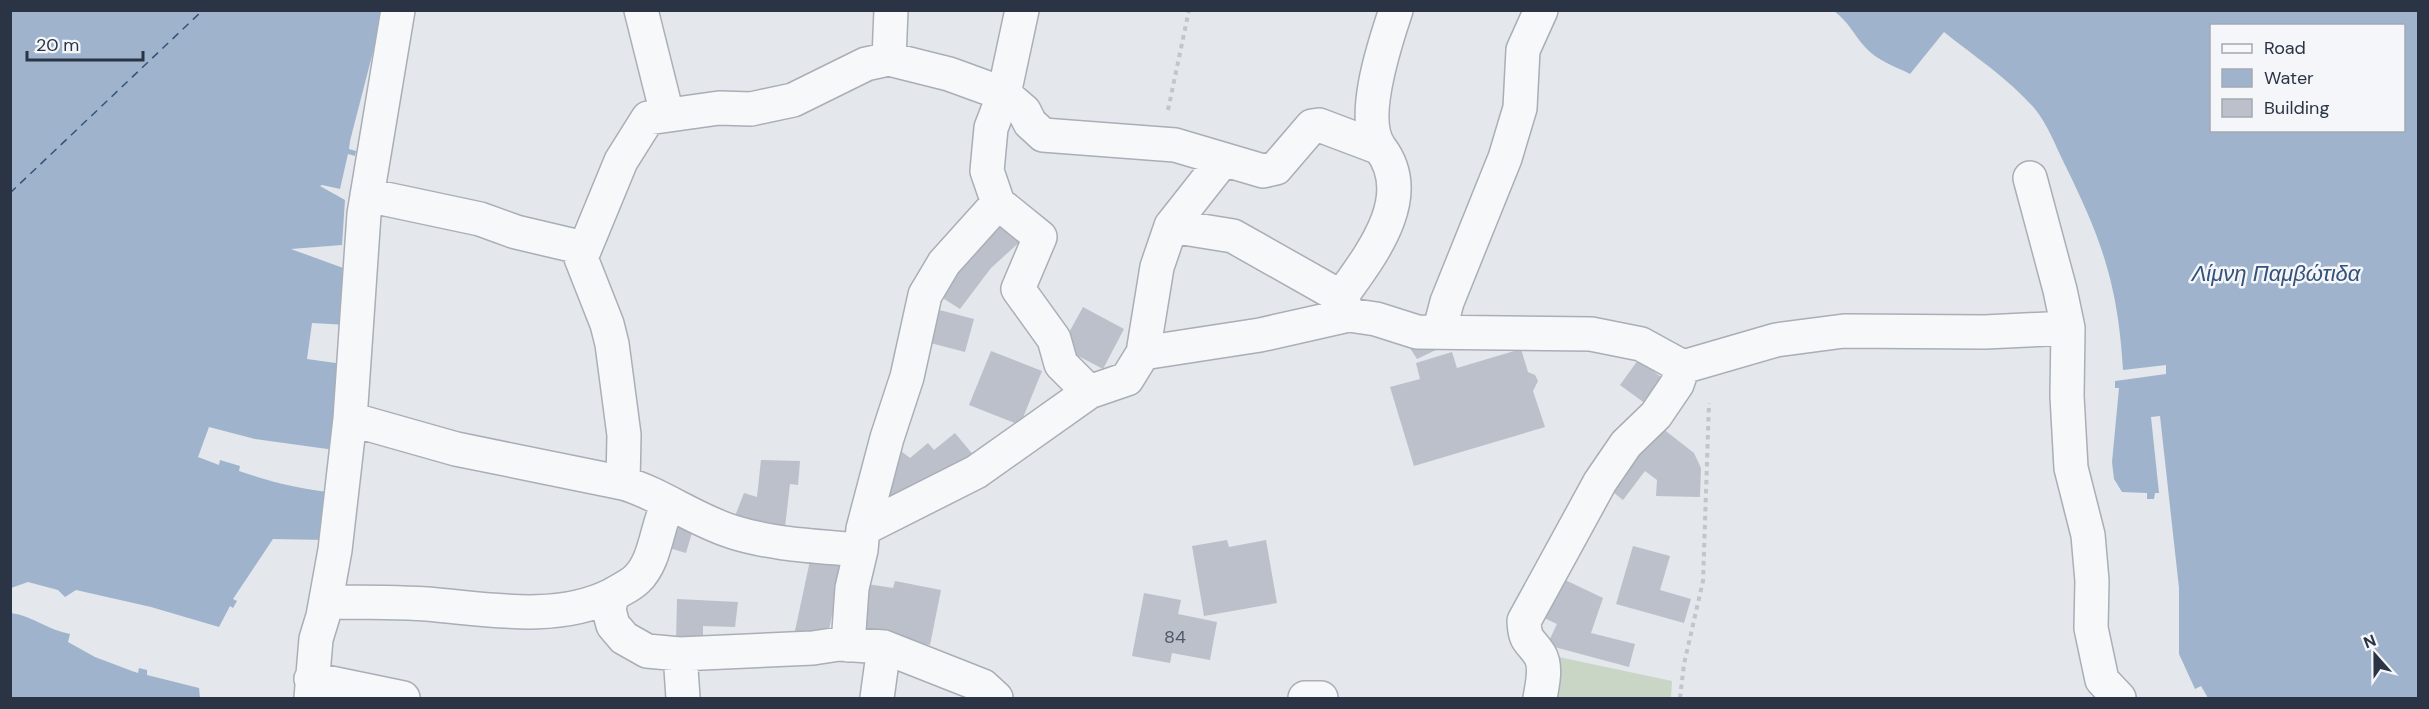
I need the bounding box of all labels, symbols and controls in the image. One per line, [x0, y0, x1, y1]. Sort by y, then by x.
scale bar [27, 24, 142, 62]
legend [2210, 24, 2405, 132]
text: 20 m [36, 33, 79, 57]
text: Road [2264, 36, 2306, 60]
text: Water [2264, 66, 2314, 90]
text: Building [2264, 96, 2329, 120]
water label: Λίμνη Παμβώτιδα [2190, 259, 2362, 288]
house number: 84 [1164, 625, 1186, 649]
north arrow [2345, 625, 2405, 685]
text: N [2361, 630, 2379, 653]

